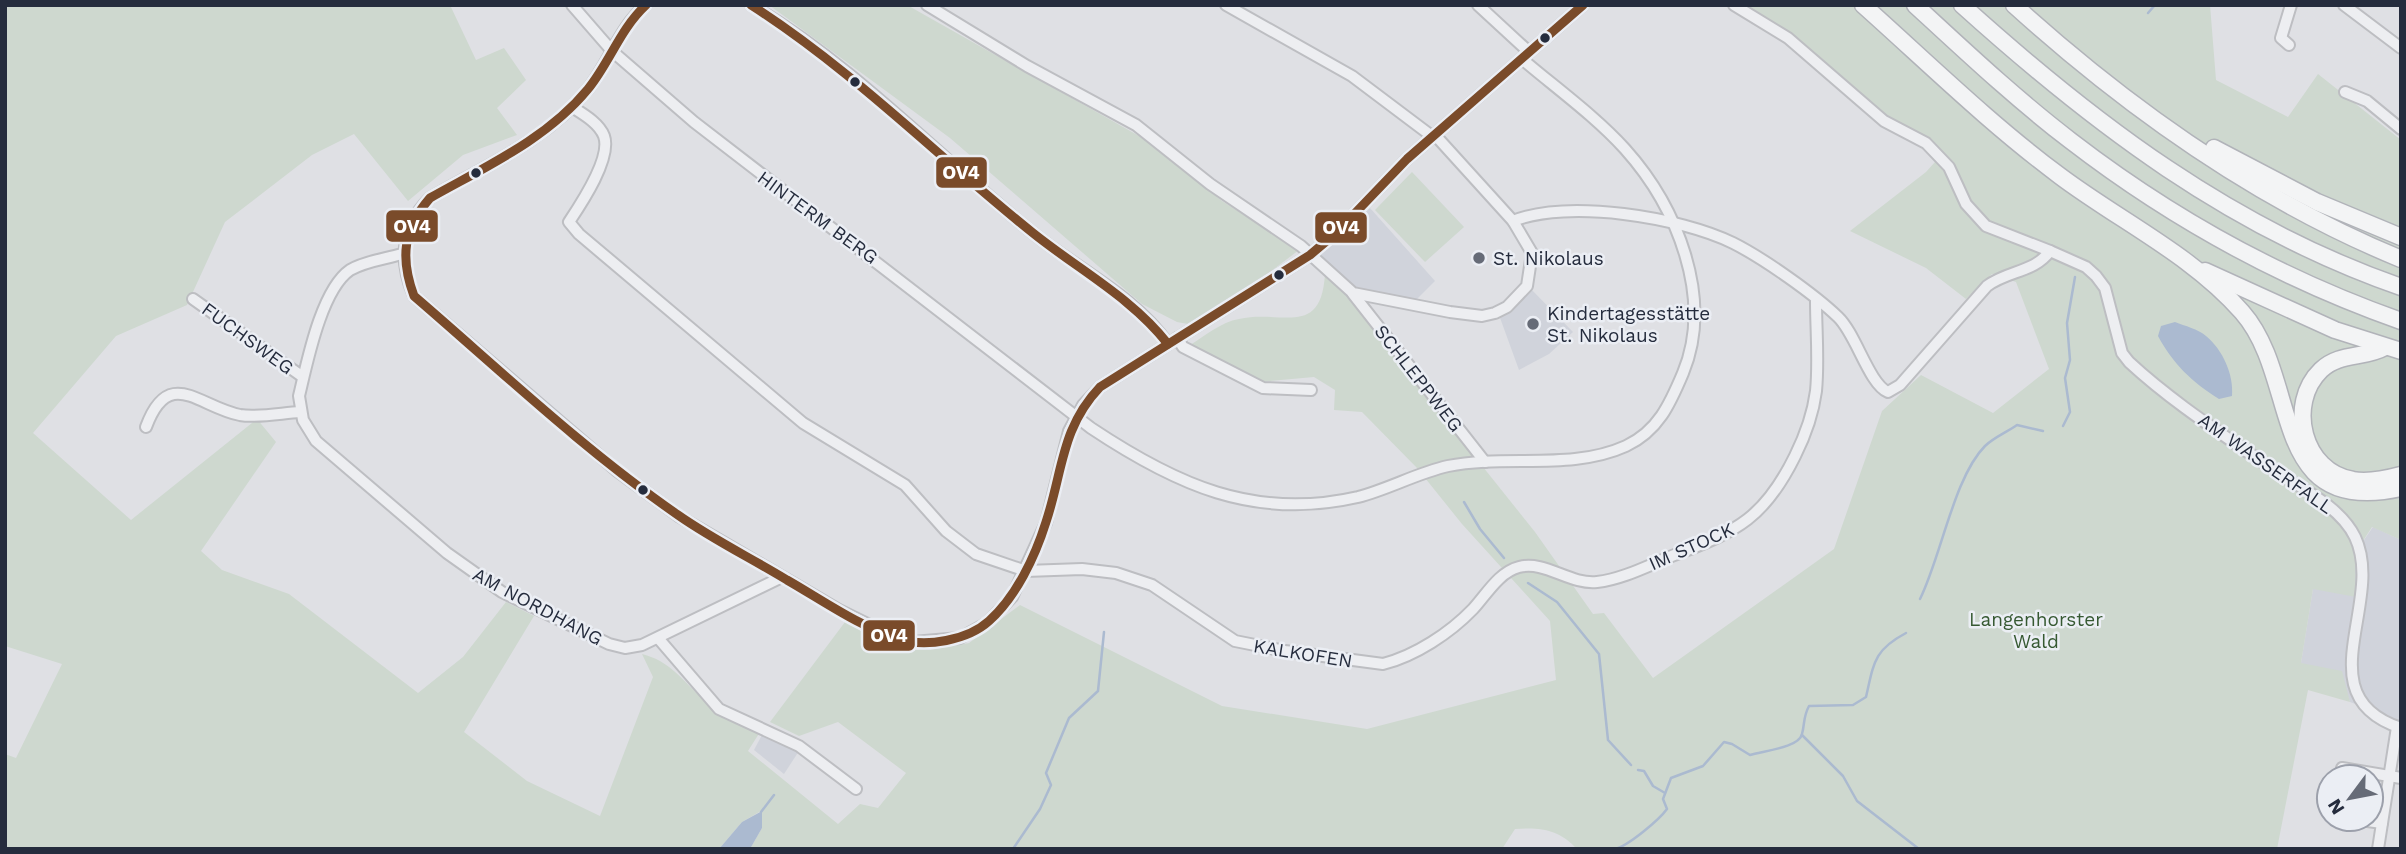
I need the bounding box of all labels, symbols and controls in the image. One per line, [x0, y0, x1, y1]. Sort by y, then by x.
unlabelled marker [1538, 31, 1552, 45]
unlabelled marker [848, 75, 862, 89]
line badge: OV4 [935, 156, 988, 189]
text: OV4 [942, 161, 980, 184]
unlabelled marker [469, 166, 483, 180]
street label: HINTERM BERG [753, 166, 882, 269]
line badge: OV4 [385, 209, 439, 243]
line badge: OV4 [1314, 211, 1368, 244]
text: OV4 [393, 215, 431, 238]
text: OV4 [1322, 216, 1360, 239]
place label: St. Nikolaus [1493, 247, 1604, 270]
marker: St. Nikolaus [1471, 250, 1487, 266]
unlabelled marker [1272, 268, 1286, 282]
street label: FUCHSWEG [197, 297, 298, 379]
place label: Kindertagesstätte St. Nikolaus [1547, 302, 1710, 347]
marker: Kindertagesstätte St. Nikolaus [1525, 316, 1541, 332]
street label: SCHLEPPWEG [1370, 320, 1468, 436]
street label: AM WASSERFALL [2194, 408, 2338, 519]
unlabelled marker [636, 483, 650, 497]
street label: IM STOCK [1645, 518, 1737, 575]
street label: AM NORDHANG [469, 563, 607, 650]
park label: Langenhorster Wald [1969, 608, 2103, 653]
line badge: OV4 [862, 619, 916, 652]
text: OV4 [870, 624, 908, 647]
street label: KALKOFEN [1252, 634, 1354, 673]
north arrow [2315, 763, 2385, 833]
text: N [2323, 795, 2349, 819]

